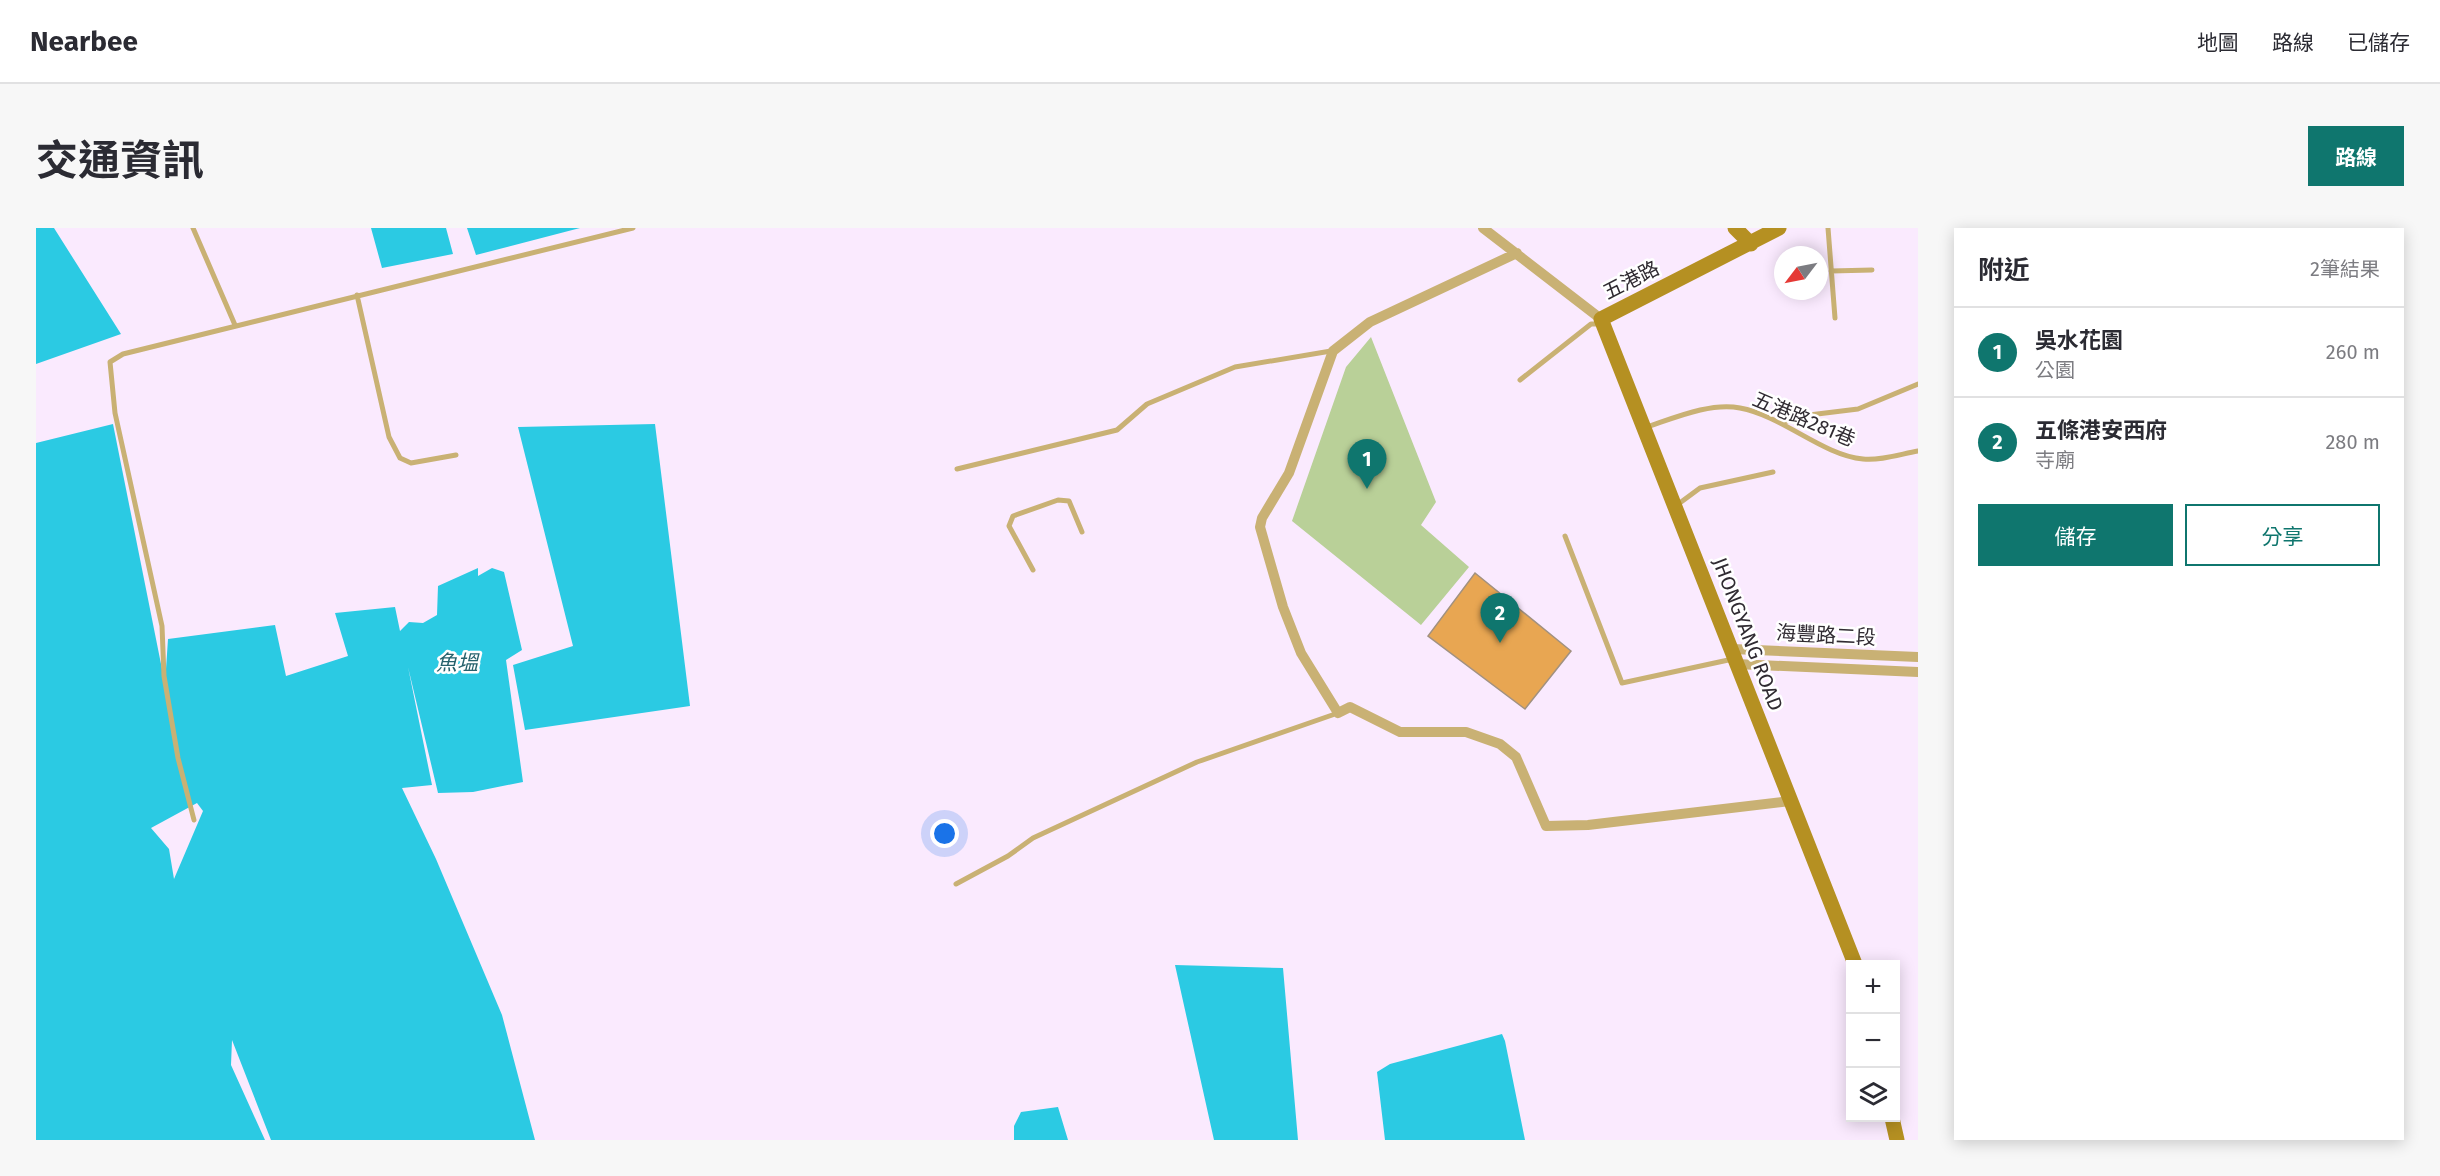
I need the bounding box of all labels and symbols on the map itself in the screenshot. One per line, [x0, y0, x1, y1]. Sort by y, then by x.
north arrow [1774, 246, 1828, 300]
street label: 五港路 [1599, 256, 1663, 304]
street label: 五港路281巷 [1749, 387, 1859, 451]
pin: 1 [1348, 440, 1386, 489]
street label: JHONGYANG ROAD [1708, 554, 1788, 714]
pin: 2 [1480, 594, 1520, 643]
street label: 海豐路二段 [1775, 620, 1877, 650]
water label: 魚塭 [436, 650, 480, 676]
your location [930, 819, 959, 848]

